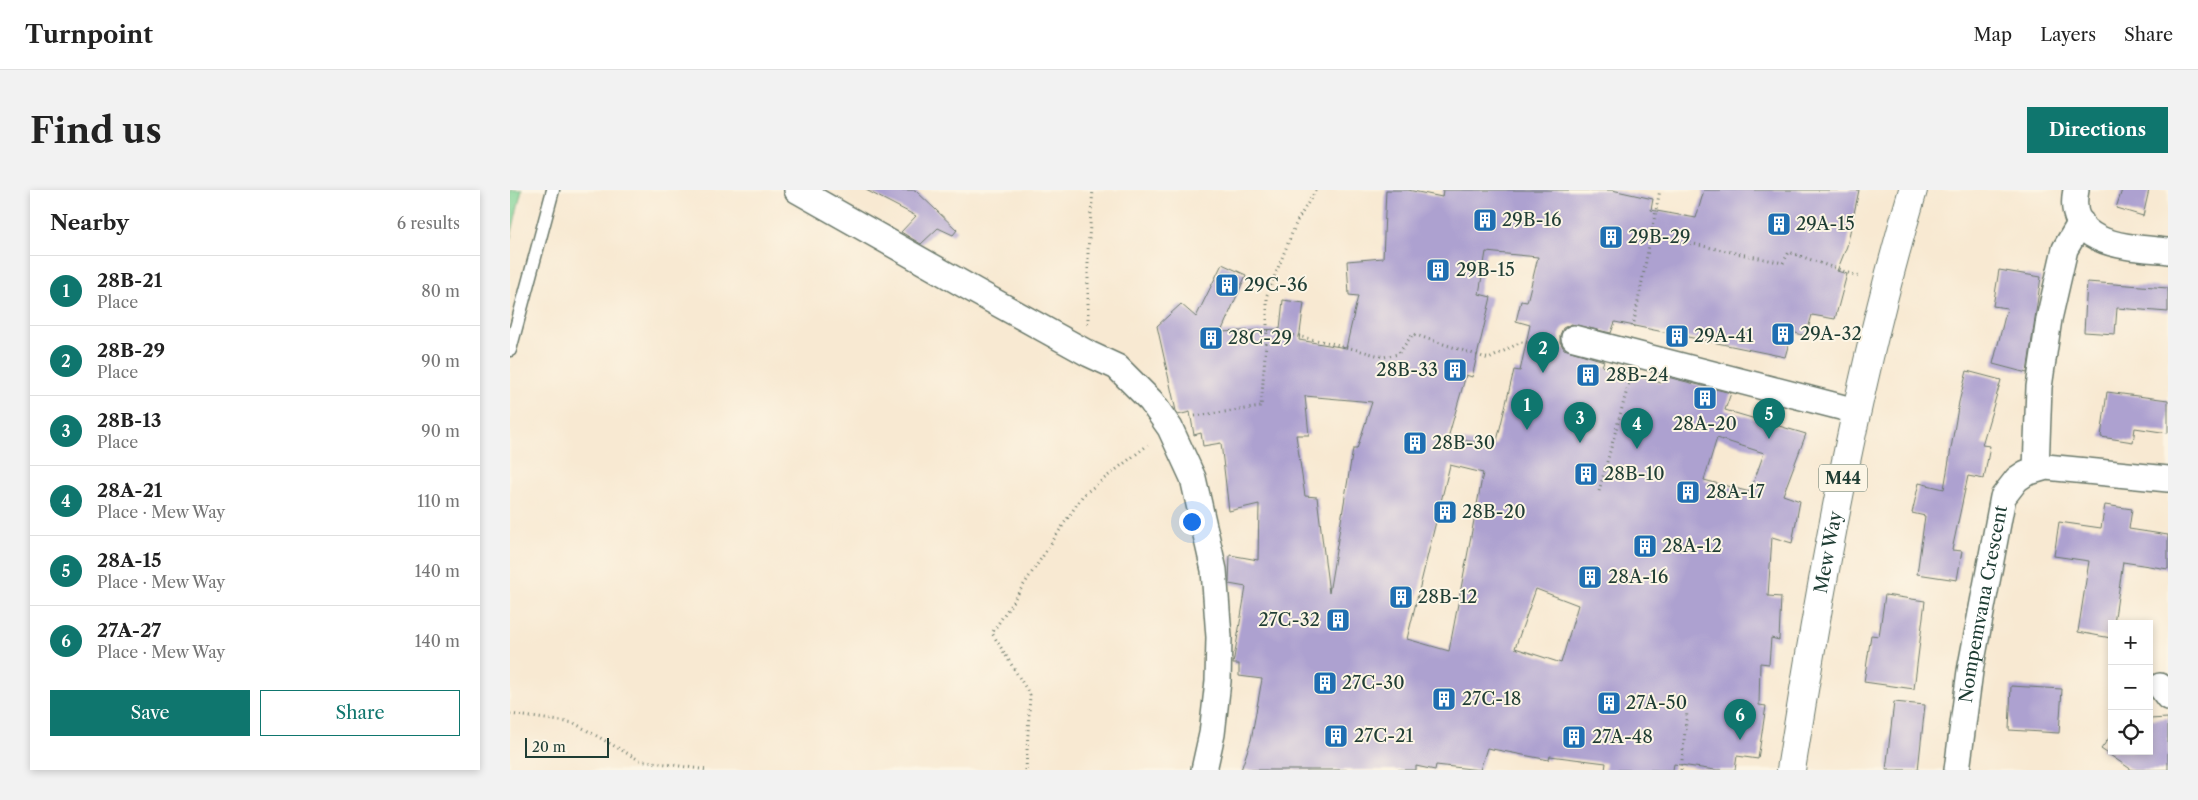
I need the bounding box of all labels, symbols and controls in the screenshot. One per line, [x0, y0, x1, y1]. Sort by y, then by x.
text: Turnpoint [25, 20, 153, 49]
text: Map [1974, 24, 2012, 46]
text: Layers [2040, 24, 2096, 46]
text: Share [2124, 24, 2173, 46]
button: Directions [2027, 107, 2168, 153]
text: Find us [30, 109, 162, 152]
building icon: 29B-16 [1472, 207, 1498, 233]
place label: 29B-16 [1502, 209, 1562, 231]
text: Nearby [50, 210, 129, 235]
building icon: 29A-15 [1766, 211, 1792, 237]
text: 6 results [397, 213, 460, 233]
place label: 29A-15 [1796, 213, 1855, 235]
building icon: 29B-29 [1598, 224, 1624, 250]
place label: 29B-29 [1628, 226, 1691, 248]
building icon: 29B-15 [1425, 257, 1451, 283]
place label: 29B-15 [1456, 259, 1515, 281]
text: 28B-21 [97, 269, 162, 292]
building icon: 29C-36 [1214, 272, 1240, 298]
place label: 29C-36 [1244, 274, 1307, 296]
text: 1 [62, 281, 70, 301]
text: 80 m [421, 281, 460, 301]
text: Place [97, 292, 138, 312]
building icon: 29A-32 [1770, 321, 1796, 347]
building icon: 29A-41 [1664, 323, 1690, 349]
place label: 29A-32 [1800, 323, 1862, 345]
building icon: 28C-29 [1198, 325, 1224, 351]
place label: 29A-41 [1694, 325, 1754, 347]
place label: 28C-29 [1228, 327, 1292, 349]
pin: 2 [1527, 332, 1559, 373]
text: 28B-29 [97, 339, 165, 362]
text: 2 [61, 351, 71, 371]
text: 90 m [421, 351, 460, 371]
building icon: 28B-33 [1442, 357, 1468, 383]
place label: 28B-33 [1376, 359, 1438, 381]
text: Place [97, 362, 138, 382]
building icon: 28B-24 [1575, 362, 1601, 388]
place label: 28B-24 [1606, 364, 1669, 386]
building icon: 28A-20 [1692, 385, 1718, 411]
pin: 1 [1511, 389, 1543, 430]
pin: 5 [1753, 398, 1785, 439]
pin: 3 [1564, 402, 1596, 443]
pin: 4 [1621, 408, 1653, 449]
text: 28B-13 [97, 409, 161, 432]
place label: 28A-20 [1673, 413, 1737, 435]
text: 3 [61, 421, 71, 441]
text: 90 m [421, 421, 460, 441]
building icon: 28B-30 [1402, 430, 1428, 456]
text: Place [97, 432, 138, 452]
place label: 28B-30 [1432, 432, 1495, 454]
building icon: 28B-10 [1573, 461, 1599, 487]
place label: 28B-10 [1604, 463, 1665, 485]
road number: M44 [1819, 464, 1867, 492]
text: 28A-21 [97, 479, 162, 502]
building icon: 28A-17 [1675, 479, 1701, 505]
place label: 28A-17 [1706, 481, 1765, 503]
text: 4 [61, 491, 71, 511]
text: 110 m [417, 491, 460, 511]
building icon: 28B-20 [1432, 499, 1458, 525]
place label: 28B-20 [1462, 501, 1526, 523]
text: Place · Mew Way [97, 502, 225, 522]
street label: Nompemvana Crescent [1955, 503, 2012, 704]
street label: Mew Way [1810, 508, 1847, 595]
your location [1179, 509, 1205, 535]
building icon: 28A-12 [1632, 533, 1658, 559]
place label: 28A-12 [1662, 535, 1722, 557]
text: 28A-15 [97, 549, 161, 572]
text: 5 [62, 561, 70, 581]
text: 140 m [415, 561, 460, 581]
building icon: 28A-16 [1577, 564, 1603, 590]
place label: 28A-16 [1608, 566, 1668, 588]
text: Place · Mew Way [97, 572, 225, 592]
building icon: 28B-12 [1388, 584, 1414, 610]
place label: 28B-12 [1418, 586, 1478, 608]
building icon: 27C-32 [1325, 607, 1351, 633]
place label: 27C-32 [1258, 609, 1320, 631]
text: 27A-27 [97, 619, 161, 642]
map controls [2108, 620, 2153, 755]
button: + [2108, 620, 2153, 665]
text: 6 [61, 631, 71, 651]
text: 140 m [415, 631, 460, 651]
text: Place · Mew Way [97, 642, 225, 662]
button: − [2108, 665, 2153, 710]
building icon: 27C-30 [1312, 670, 1338, 696]
place label: 27C-30 [1342, 672, 1405, 694]
building icon: 27C-18 [1431, 686, 1457, 712]
place label: 27C-18 [1462, 688, 1521, 710]
button: Save [50, 690, 250, 736]
button: Share [260, 690, 460, 736]
building icon: 27A-50 [1596, 690, 1622, 716]
place label: 27A-50 [1626, 692, 1687, 714]
pin: 6 [1724, 699, 1756, 740]
button: locate [2108, 710, 2153, 755]
building icon: 27C-21 [1323, 723, 1349, 749]
building icon: 27A-48 [1561, 724, 1587, 750]
place label: 27C-21 [1354, 725, 1414, 747]
place label: 27A-48 [1592, 726, 1653, 748]
scale bar [525, 735, 609, 758]
text: 20 m [532, 738, 566, 756]

